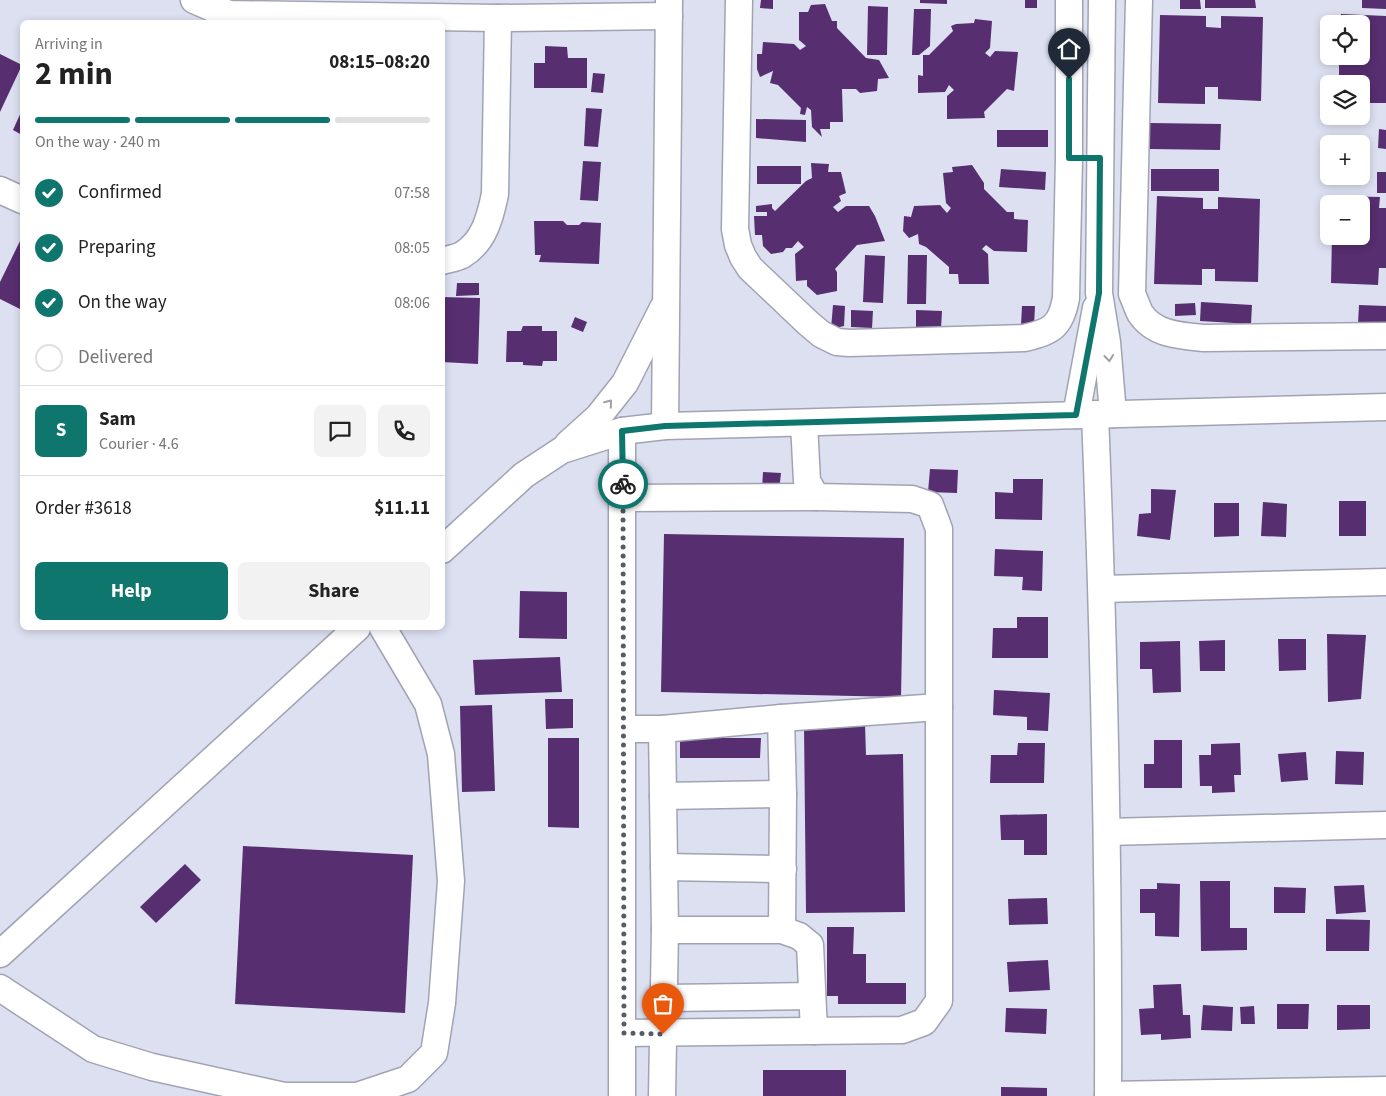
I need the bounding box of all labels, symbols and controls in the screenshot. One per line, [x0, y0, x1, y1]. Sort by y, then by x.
map controls [1320, 15, 1370, 245]
button: locate [1320, 15, 1370, 65]
pin [1048, 28, 1090, 79]
text: Arriving in [35, 33, 103, 55]
icon: home [1055, 35, 1083, 63]
text: 08:15–08:20 [329, 49, 430, 76]
text: 2 min [35, 51, 113, 97]
button: layers [1320, 75, 1370, 125]
text: On the way · 240 m [35, 131, 160, 153]
button: + [1320, 135, 1370, 185]
icon: check [35, 179, 63, 207]
text: Confirmed [78, 179, 162, 206]
text: 07:58 [394, 182, 430, 204]
button: − [1320, 195, 1370, 245]
icon: check [35, 234, 63, 262]
text: Preparing [78, 234, 156, 261]
text: 08:05 [394, 237, 430, 259]
icon: check [35, 289, 63, 317]
text: On the way [78, 289, 167, 316]
text: 08:06 [394, 292, 430, 314]
text: Delivered [78, 344, 153, 371]
one-way arrow [1103, 355, 1114, 363]
one-way arrow [603, 400, 611, 409]
button: chat [314, 405, 366, 457]
button: phone [378, 405, 430, 457]
text: Sam [99, 406, 136, 433]
text: S [56, 417, 66, 444]
text: Courier · 4.6 [99, 433, 179, 455]
courier [598, 459, 648, 509]
icon: bike [609, 470, 637, 498]
text: Order #3618 [35, 495, 132, 522]
text: $11.11 [374, 495, 430, 522]
button: Help [35, 562, 228, 620]
button: Share [238, 562, 430, 620]
pin [642, 983, 684, 1034]
icon: bag [649, 990, 677, 1018]

